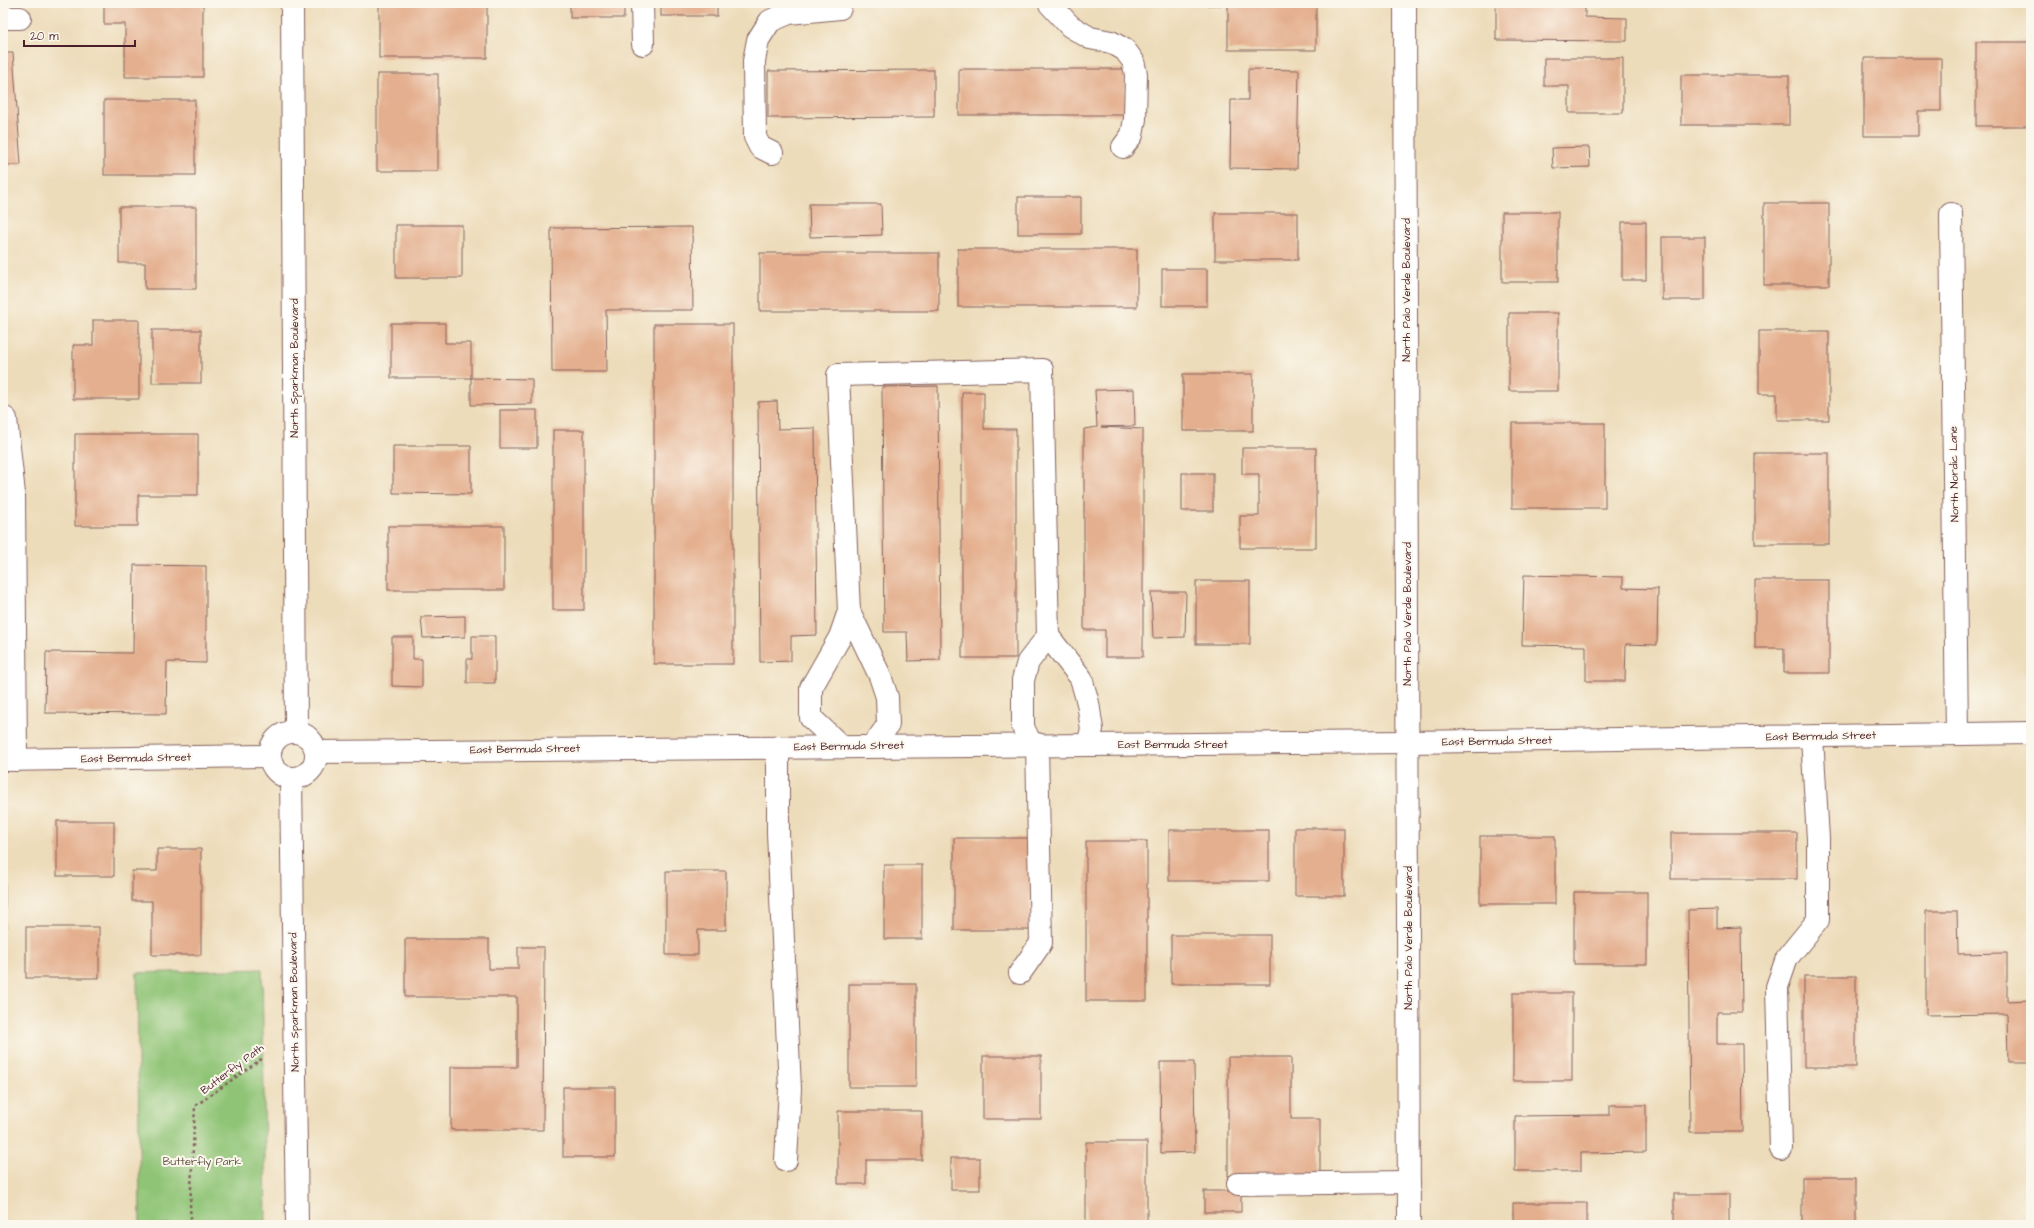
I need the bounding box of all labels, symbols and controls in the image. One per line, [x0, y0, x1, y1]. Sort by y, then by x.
scale bar [24, 22, 135, 48]
text: 20 m [30, 28, 59, 45]
street label: North Palo Verde Boulevard [1399, 218, 1414, 362]
street label: North Sparkman Boulevard [287, 298, 302, 438]
street label: North Nordic Lane [1946, 426, 1962, 522]
street label: North Palo Verde Boulevard [1400, 542, 1415, 686]
street label: East Bermuda Street [1766, 728, 1877, 744]
street label: East Bermuda Street [1442, 733, 1553, 749]
street label: East Bermuda Street [1118, 737, 1229, 752]
street label: East Bermuda Street [794, 738, 905, 754]
street label: East Bermuda Street [470, 741, 581, 757]
street label: East Bermuda Street [81, 750, 192, 766]
street label: North Palo Verde Boulevard [1401, 866, 1416, 1010]
street label: North Sparkman Boulevard [285, 932, 303, 1072]
street label: Butterfly Path [197, 1040, 268, 1099]
park label: Butterfly Park [163, 1154, 241, 1170]

